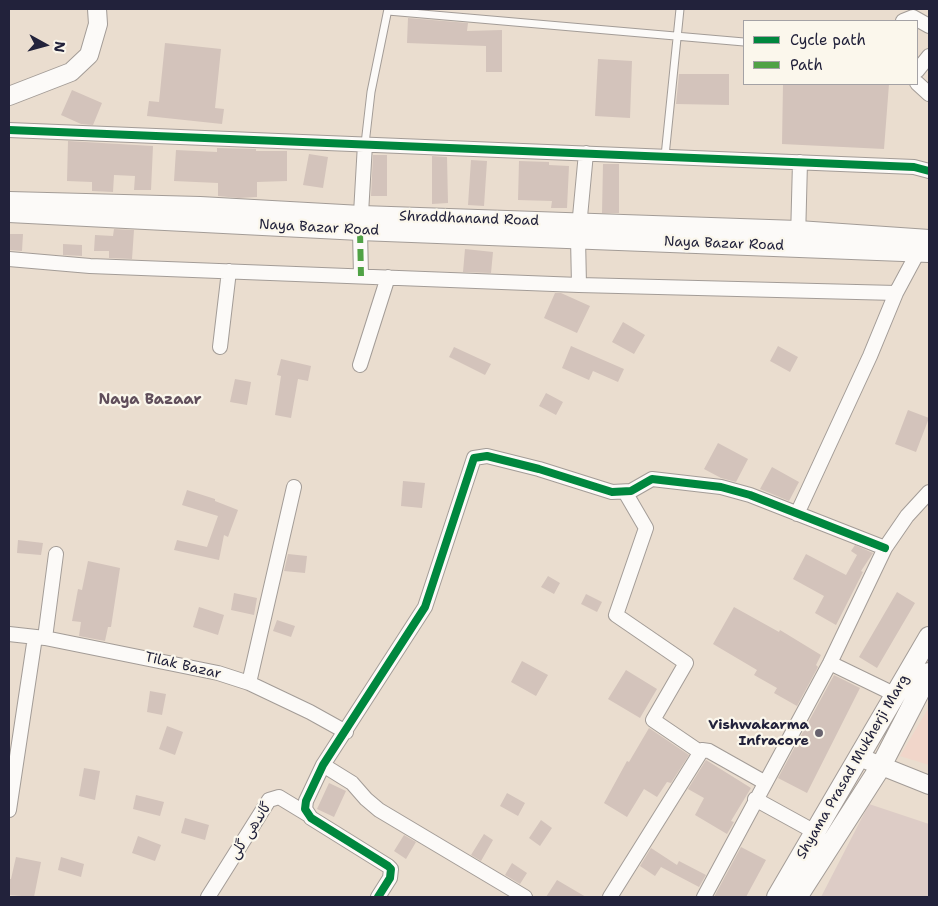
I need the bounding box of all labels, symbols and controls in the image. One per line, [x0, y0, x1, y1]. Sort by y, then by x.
north arrow [20, 20, 70, 70]
legend [743, 20, 918, 85]
text: Cycle path [790, 30, 866, 50]
text: N [50, 40, 69, 53]
text: Path [790, 55, 823, 75]
street label: Shraddhanand Road [399, 208, 539, 230]
street label: Naya Bazar Road [259, 216, 379, 240]
street label: Naya Bazar Road [664, 234, 784, 254]
district label: Naya Bazaar [98, 391, 202, 409]
street label: Tilak Bazar [143, 649, 223, 683]
street label: Shyama Prasad Mukherji Marg [793, 672, 913, 862]
place label: Vishwakarma Infracore [708, 717, 809, 750]
marker: Vishwakarma Infracore [813, 727, 825, 739]
street label: گاندھی گلی [226, 799, 276, 863]

